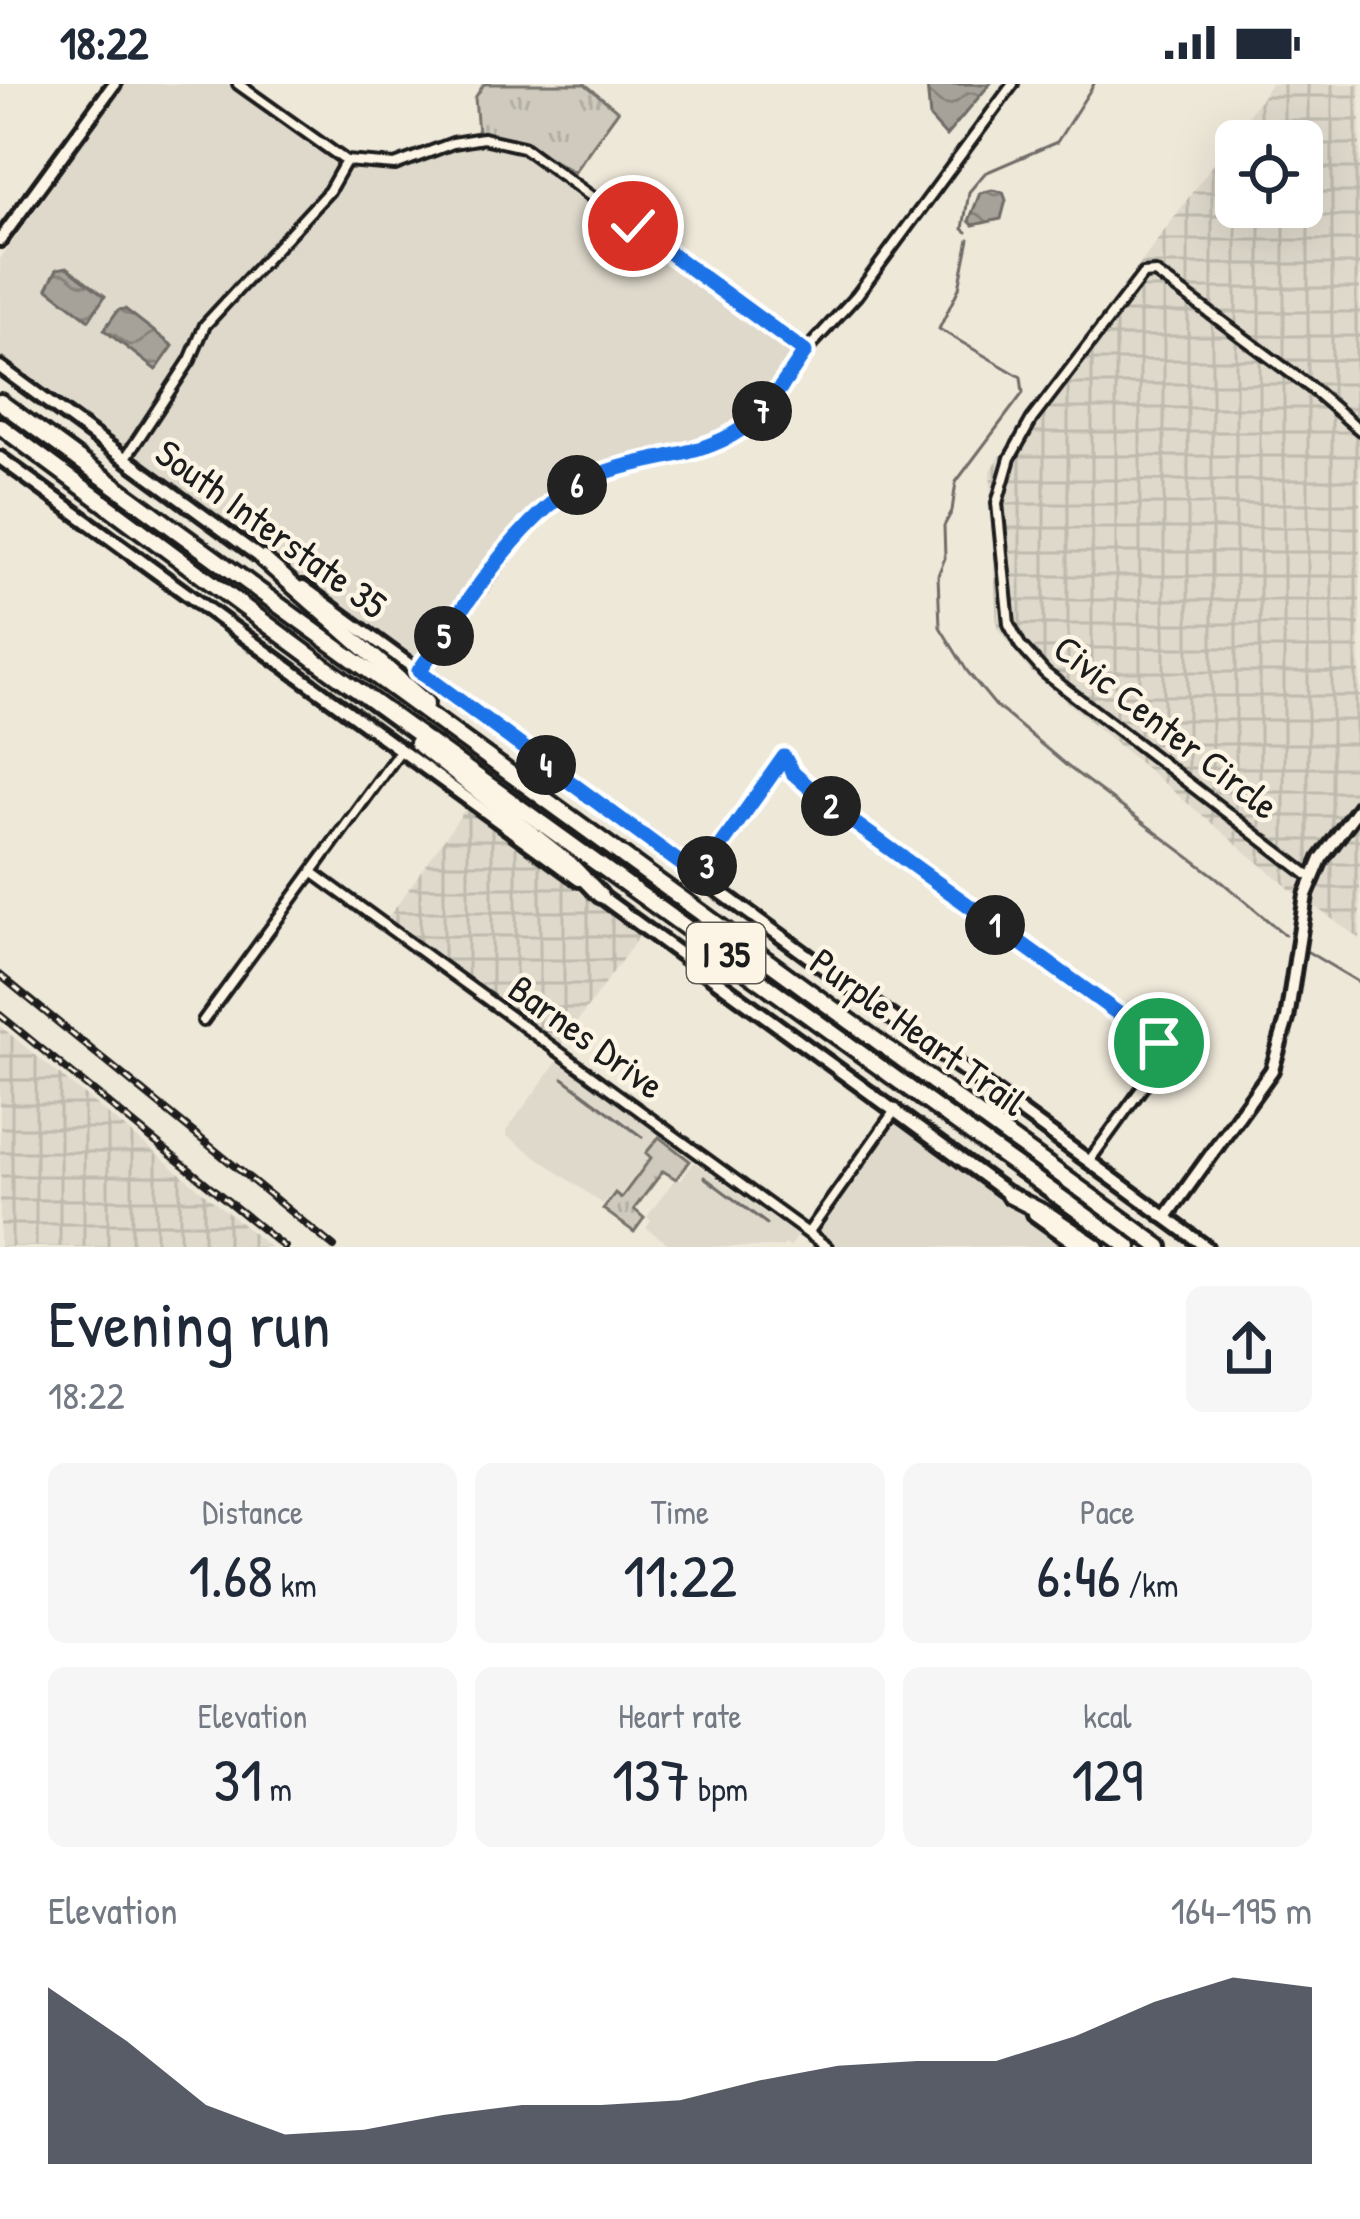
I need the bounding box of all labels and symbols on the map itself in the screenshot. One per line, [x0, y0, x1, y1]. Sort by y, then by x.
pin [582, 175, 684, 277]
pin: 7 [732, 381, 792, 441]
street label: South Interstate 35 [145, 426, 399, 630]
pin: 6 [547, 455, 607, 515]
pin: 5 [414, 606, 474, 666]
street label: Civic Center Circle [1043, 621, 1291, 831]
pin: 4 [516, 735, 576, 795]
pin: 2 [801, 776, 861, 836]
pin: 3 [677, 836, 737, 896]
pin: 1 [965, 895, 1025, 955]
road number: I 35 [687, 923, 765, 983]
street label: Purple Heart Trail [800, 935, 1038, 1128]
street label: Barnes Drive [498, 961, 676, 1111]
pin [1108, 992, 1210, 1094]

